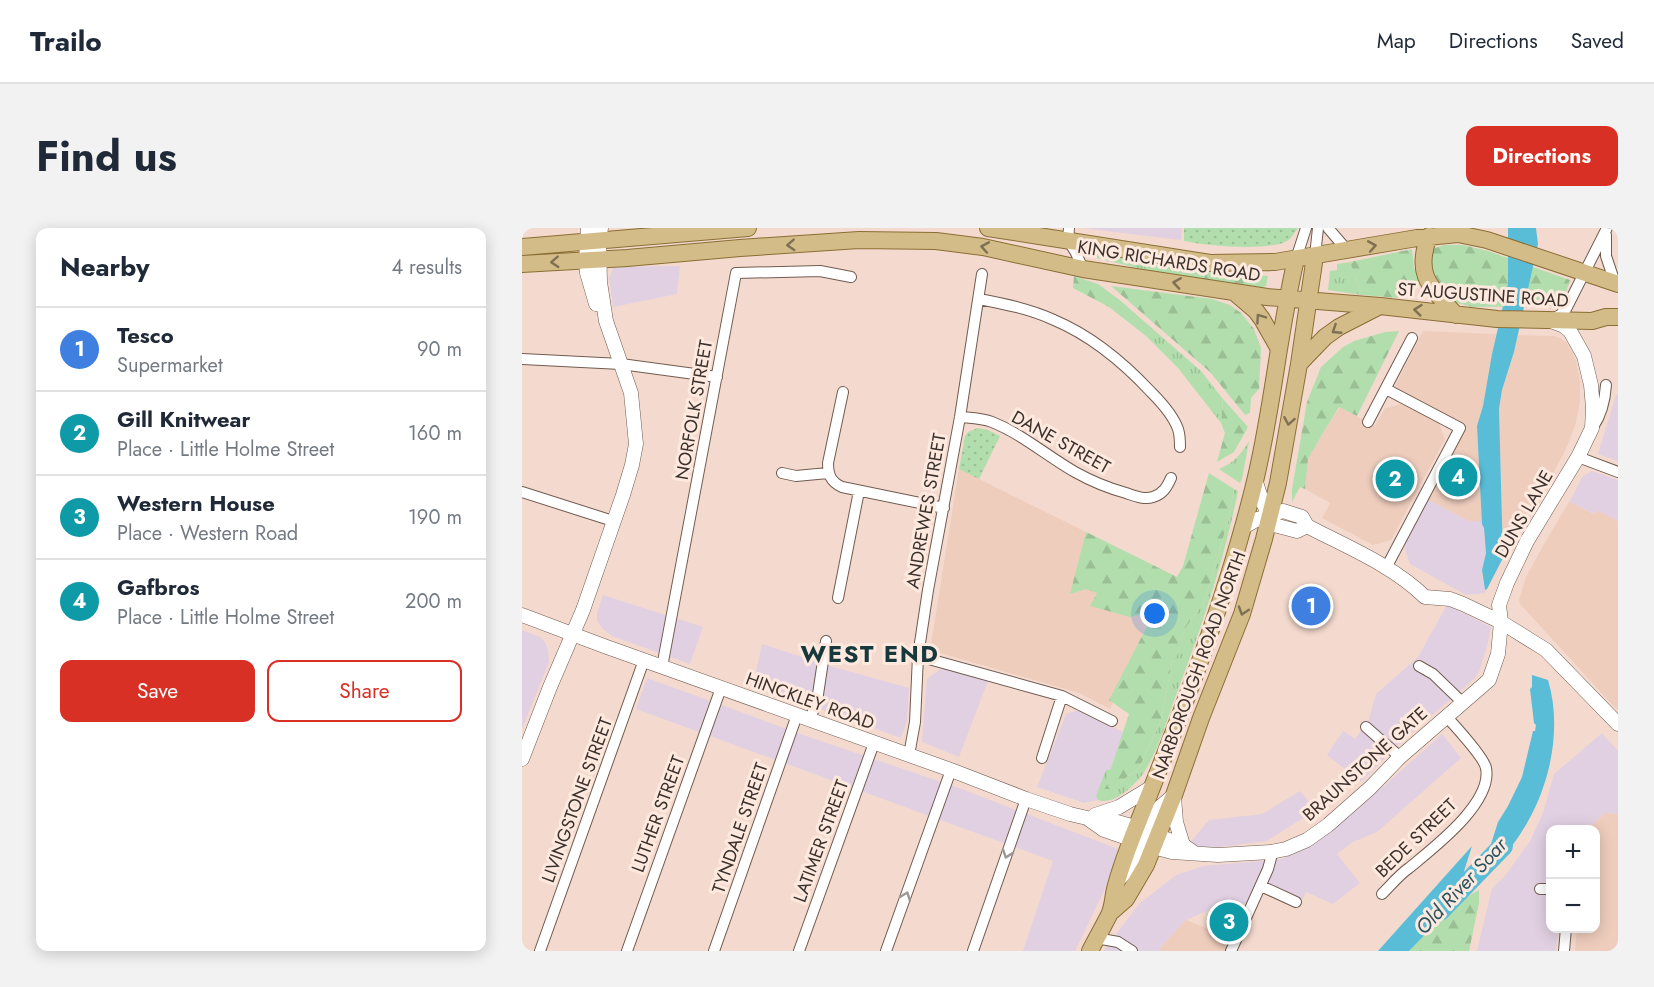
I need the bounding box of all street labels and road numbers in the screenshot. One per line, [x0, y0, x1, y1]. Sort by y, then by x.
street label: KING RICHARDS ROAD [1076, 234, 1262, 288]
street label: ST AUGUSTINE ROAD [1396, 276, 1570, 314]
street label: NORFOLK STREET [669, 337, 719, 482]
street label: DANE STREET [1007, 404, 1116, 480]
street label: ANDREWES STREET [900, 431, 953, 591]
street label: DUNS LANE [1488, 465, 1560, 563]
street label: NARBOROUGH ROAD NORTH [1146, 547, 1252, 783]
street label: HINCKLEY ROAD [742, 666, 878, 736]
street label: BRAUNSTONE GATE [1297, 701, 1433, 827]
street label: LIVINGSTONE STREET [535, 713, 619, 886]
street label: LUTHER STREET [625, 751, 691, 876]
street label: TYNDALE STREET [706, 759, 775, 897]
street label: LATIMER STREET [787, 776, 855, 906]
street label: BEDE STREET [1370, 792, 1463, 883]

